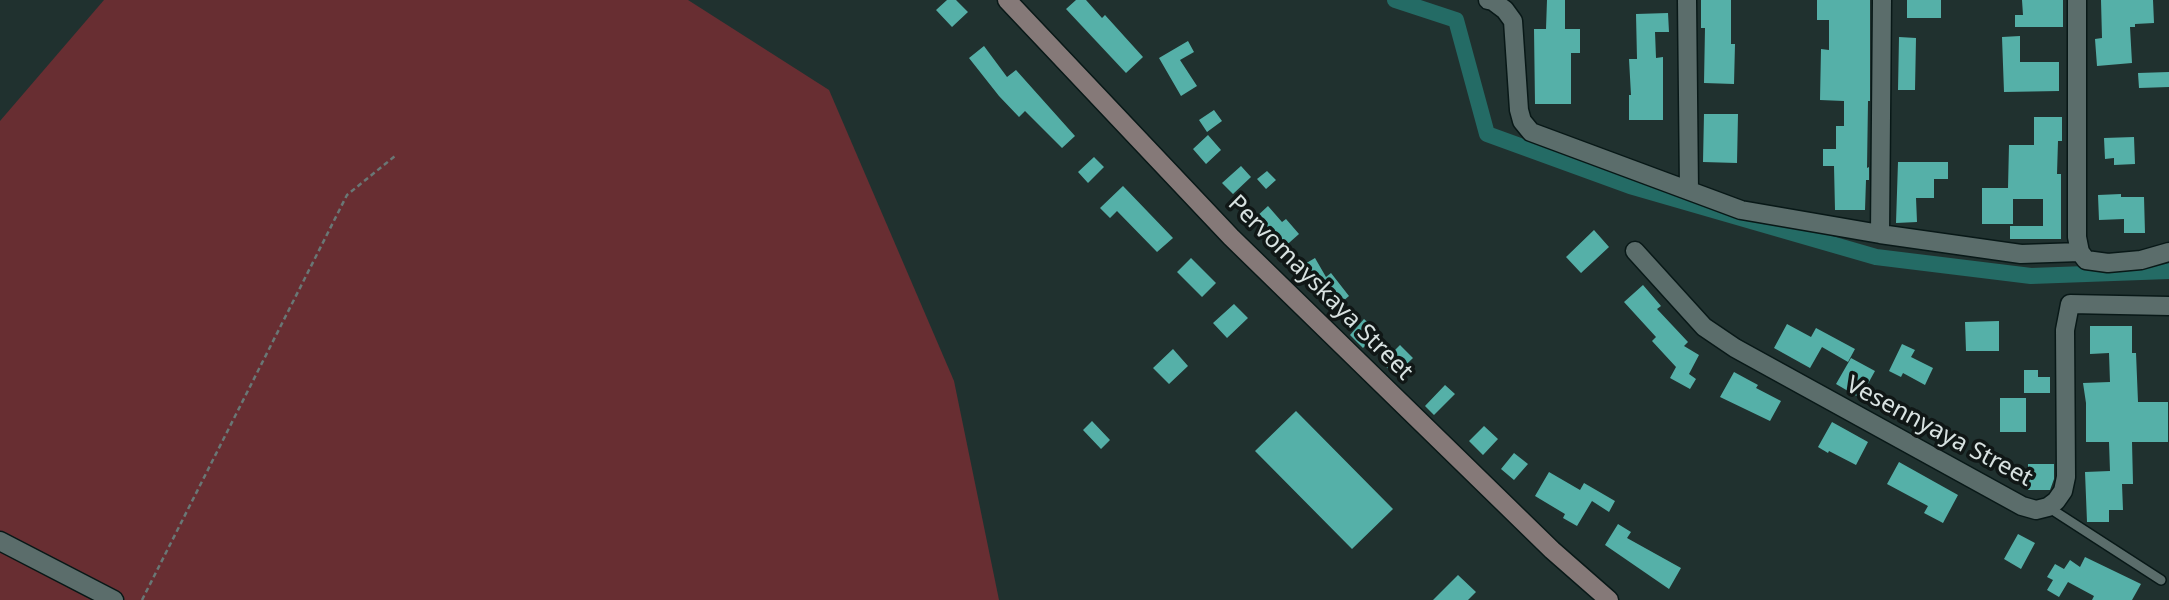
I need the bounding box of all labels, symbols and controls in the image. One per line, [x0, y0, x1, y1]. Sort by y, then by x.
street label: Pervomayskaya Street [1222, 190, 1418, 386]
street label: Vesennyaya Street [1841, 371, 2037, 493]

